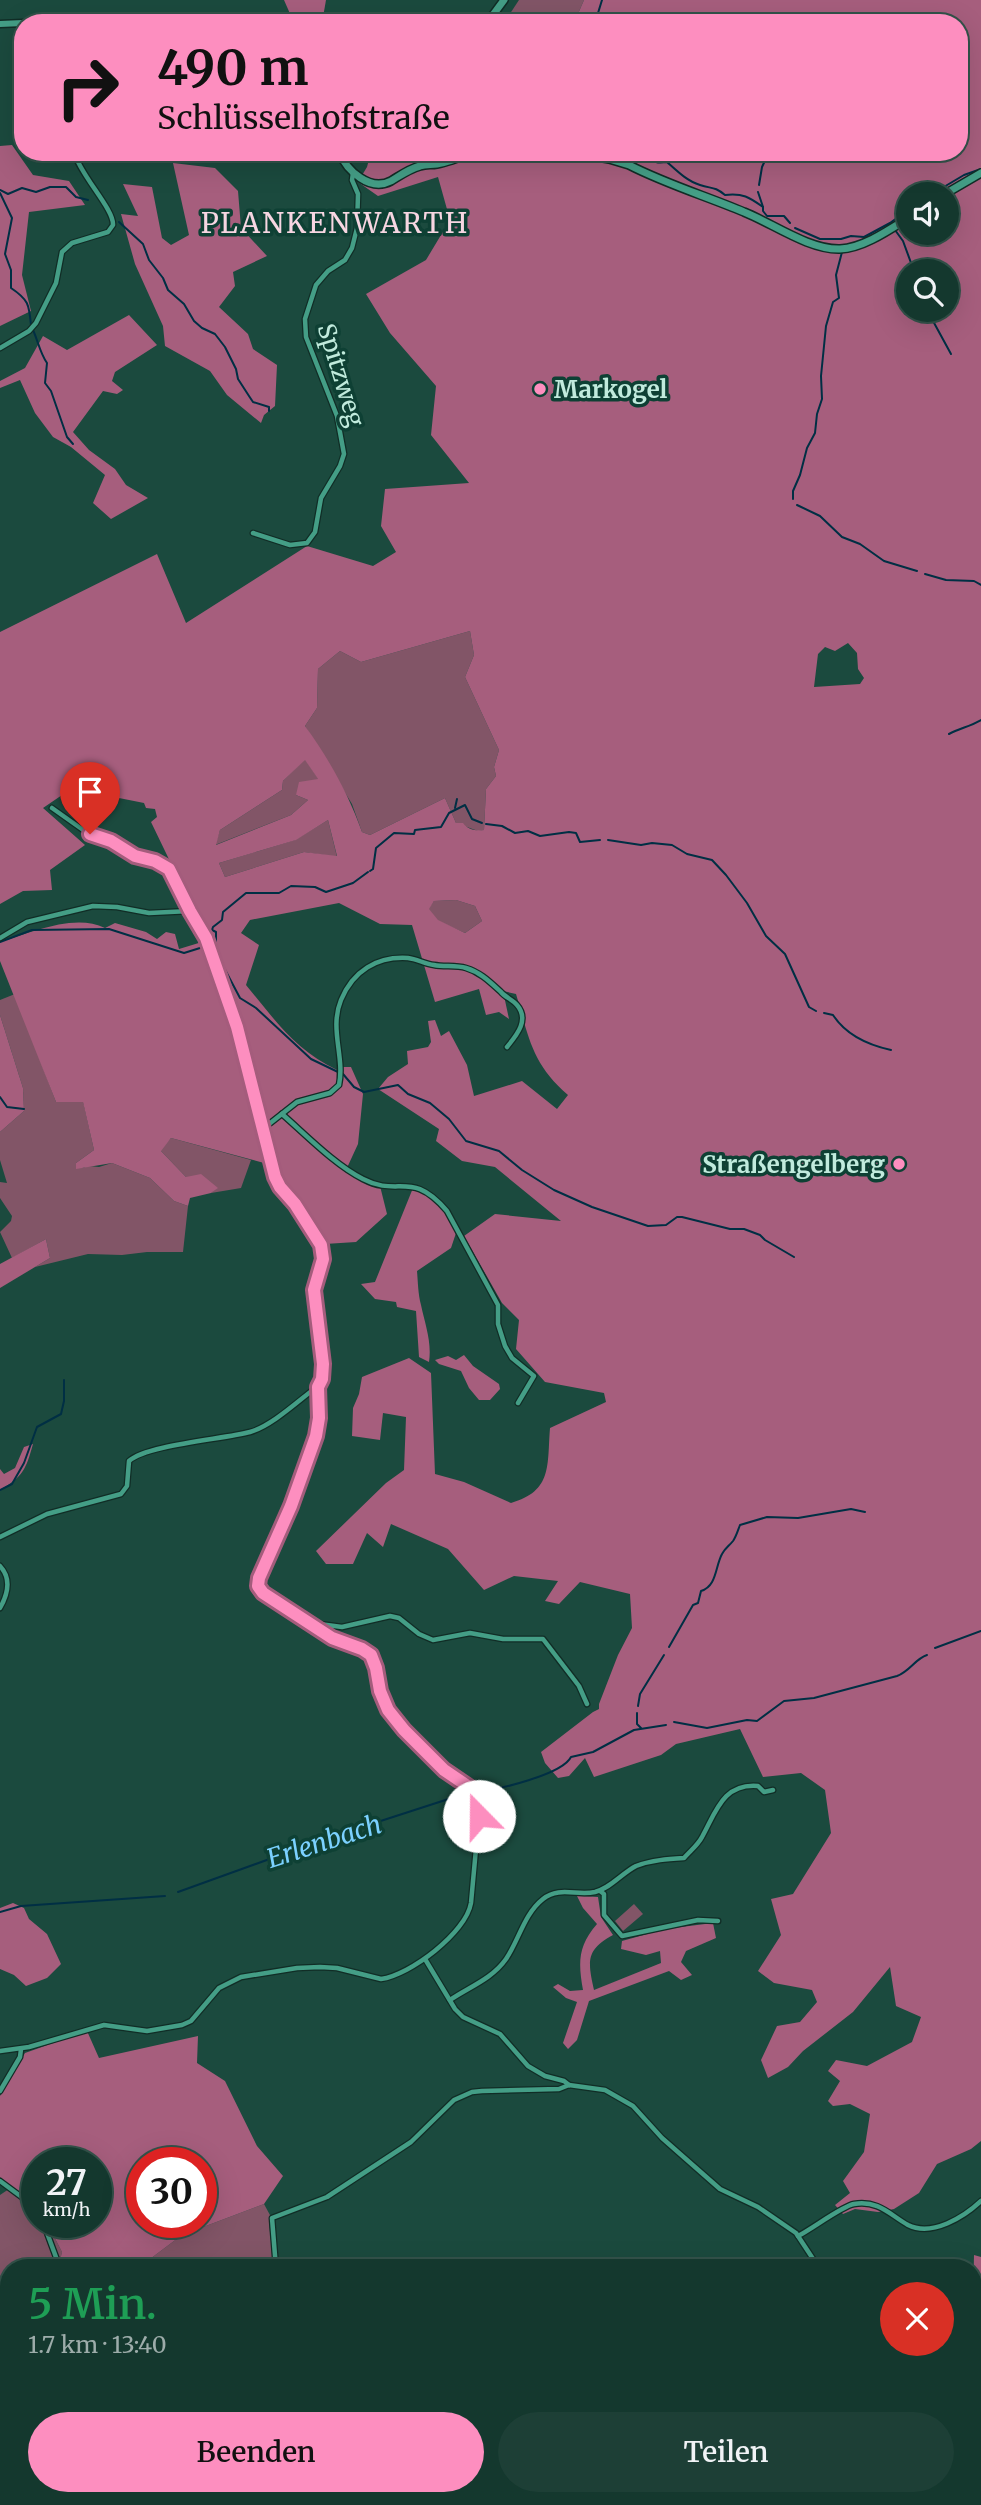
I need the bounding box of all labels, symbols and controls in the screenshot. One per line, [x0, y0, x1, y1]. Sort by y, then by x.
text: 490 m [157, 37, 309, 98]
icon: right [42, 42, 133, 133]
text: Schlüsselhofstraße [157, 98, 450, 138]
map controls [896, 182, 959, 322]
button: sound [896, 182, 959, 245]
district label: PLANKENWARTH [201, 205, 469, 241]
button: search [896, 259, 959, 322]
street label: Spitzweg [311, 320, 371, 431]
place label: Markogel [554, 374, 668, 405]
marker: Markogel [532, 381, 548, 397]
pin [60, 762, 120, 834]
icon: arrive [71, 773, 109, 811]
place label: Straßengelberg [702, 1149, 885, 1180]
marker: Straßengelberg [891, 1156, 907, 1172]
position arrow [442, 1779, 516, 1853]
water label: Erlenbach [263, 1807, 385, 1875]
speed limit sign: 30 [126, 2147, 217, 2238]
text: 27 [46, 2161, 87, 2205]
text: km/h [43, 2198, 90, 2221]
text: 5 Min. [28, 2278, 157, 2330]
button: close [880, 2282, 954, 2356]
text: 1.7 km · 13:40 [28, 2330, 167, 2359]
button: Beenden [28, 2412, 484, 2492]
button: Teilen [498, 2412, 954, 2492]

